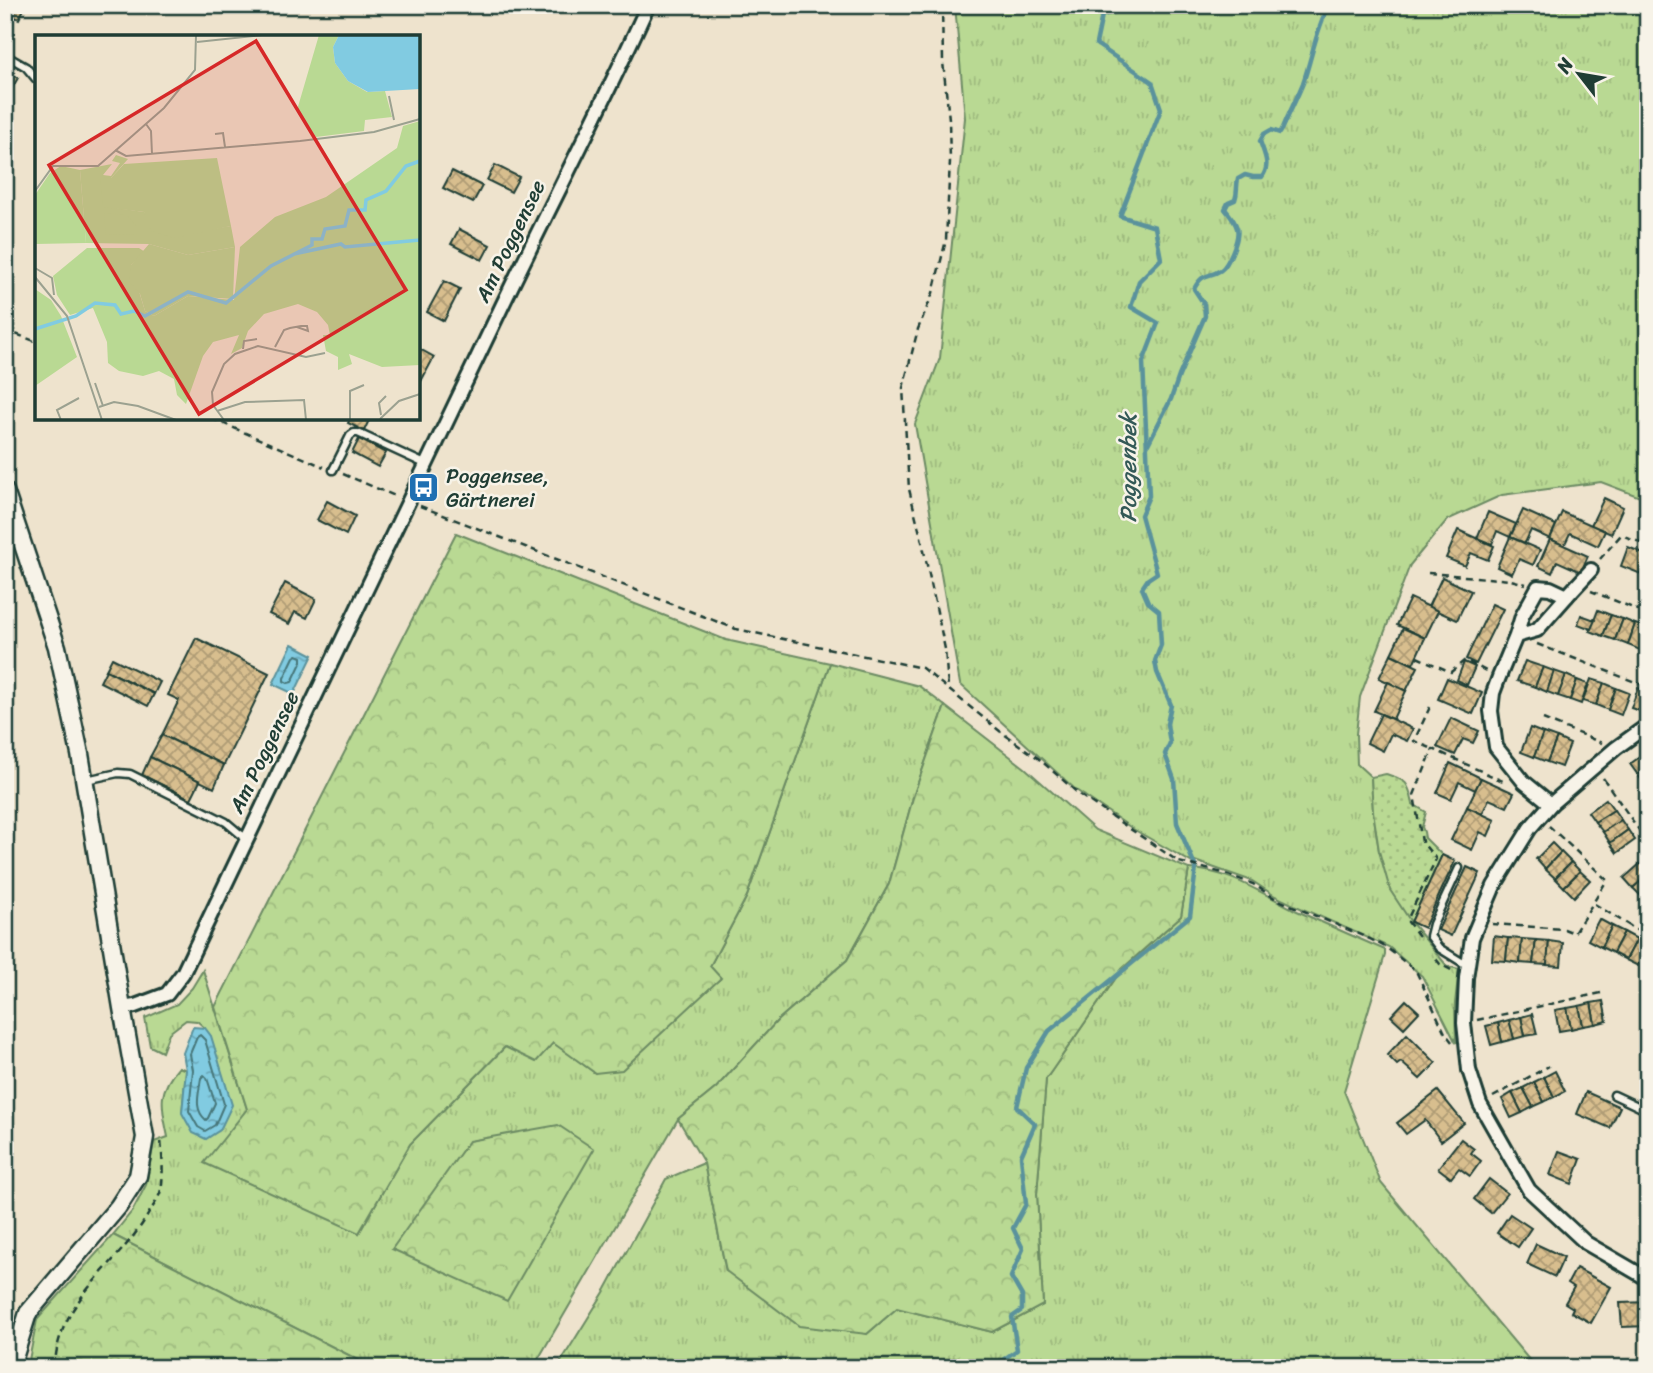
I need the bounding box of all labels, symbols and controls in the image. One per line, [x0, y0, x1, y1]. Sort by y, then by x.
inset map [35, 35, 420, 420]
north arrow [1544, 38, 1614, 108]
text: N [1547, 51, 1583, 81]
street label: Am Poggensee [463, 173, 556, 310]
water label: Poggenbek [1108, 411, 1149, 523]
place label: Poggensee, Gärtnerei [446, 457, 549, 519]
bus stop icon: Poggensee, Gärtnerei [406, 471, 440, 505]
street label: Am Poggensee [217, 684, 310, 821]

